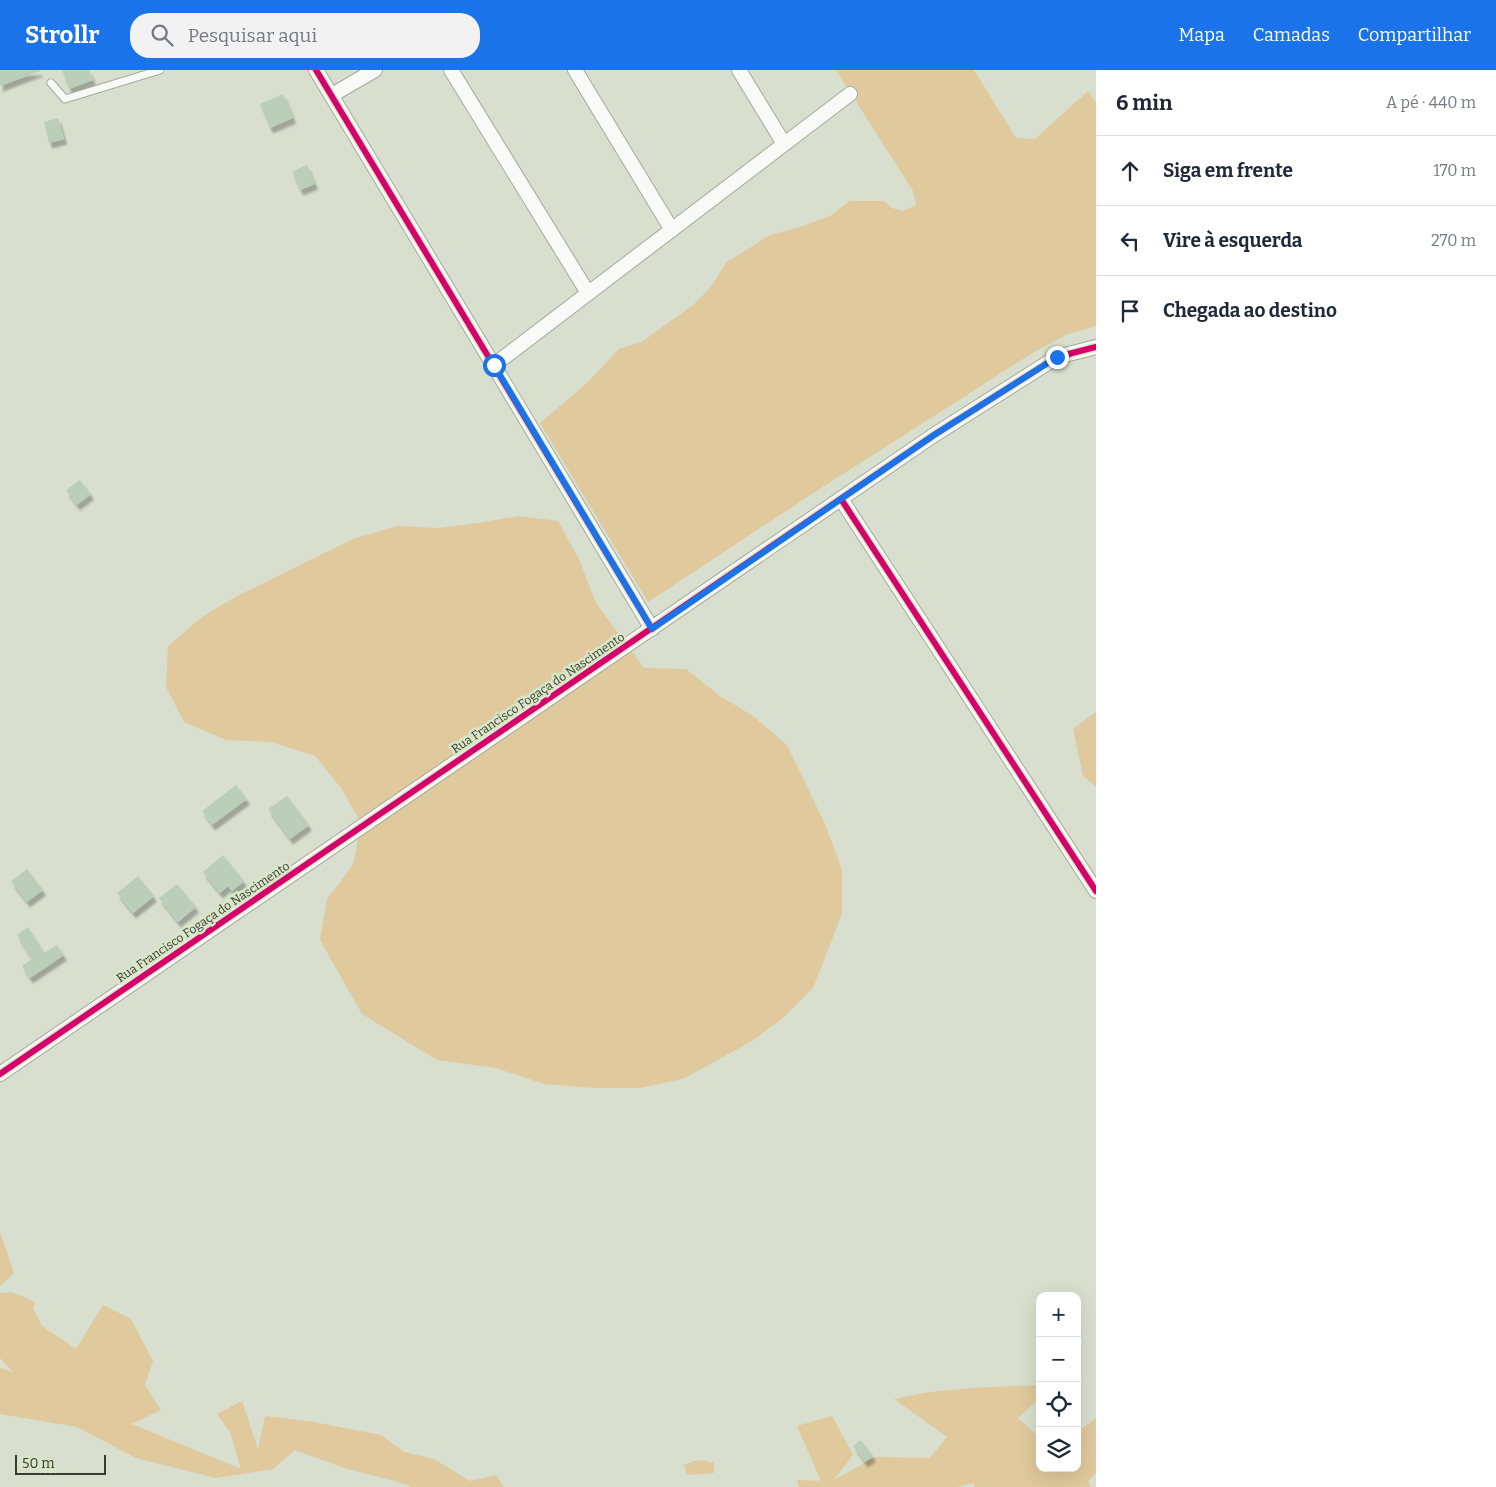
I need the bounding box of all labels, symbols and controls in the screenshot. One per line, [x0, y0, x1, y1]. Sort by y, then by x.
search box [130, 13, 480, 58]
text: Strollr [25, 21, 100, 49]
icon: search [148, 21, 176, 49]
text: Pesquisar aqui [188, 24, 317, 47]
text: Mapa [1179, 24, 1225, 46]
text: Camadas [1253, 24, 1330, 46]
text: Compartilhar [1358, 24, 1471, 46]
text: 6 min [1116, 90, 1172, 116]
text: A pé · 440 m [1386, 93, 1476, 112]
icon: ahead [1116, 157, 1144, 185]
text: Siga em frente [1163, 159, 1293, 182]
text: 170 m [1433, 161, 1476, 180]
icon: left [1116, 227, 1144, 255]
text: Vire à esquerda [1163, 229, 1302, 252]
text: 270 m [1431, 231, 1476, 250]
icon: arrive [1116, 297, 1144, 325]
text: Chegada ao destino [1163, 299, 1337, 322]
route end [1046, 346, 1069, 369]
route start [483, 354, 506, 377]
street label: Rua Francisco Fogaça do Nascimento [449, 630, 627, 756]
street label: Rua Francisco Fogaça do Nascimento [114, 859, 292, 985]
map controls [1036, 1292, 1081, 1472]
button: + [1036, 1292, 1081, 1337]
button: − [1036, 1337, 1081, 1382]
button: locate [1036, 1382, 1081, 1427]
button: layers [1036, 1427, 1081, 1472]
scale bar [15, 1452, 106, 1475]
text: 50 m [22, 1455, 55, 1472]

